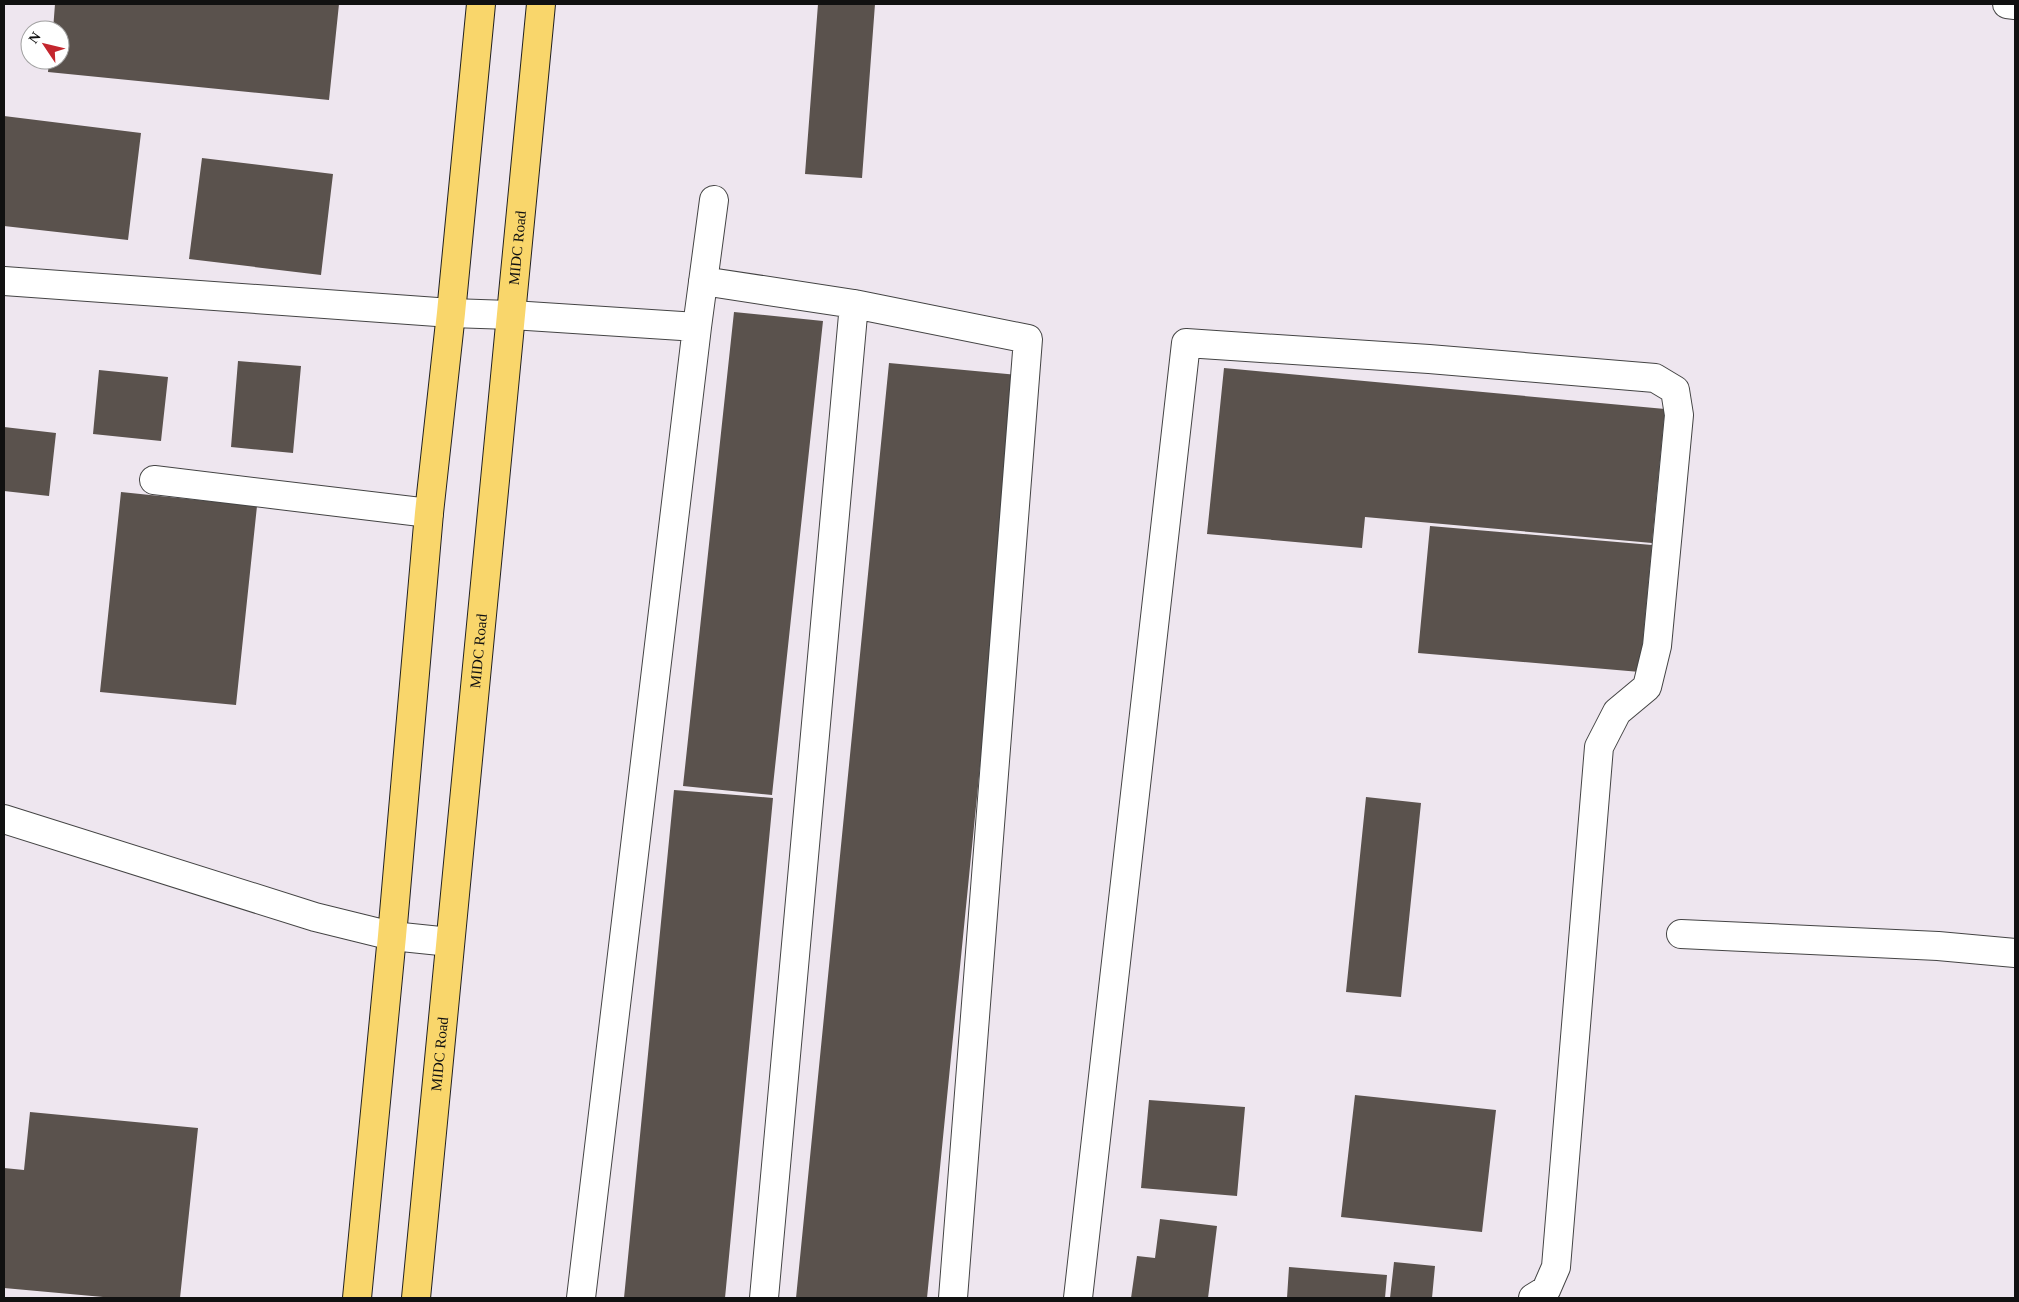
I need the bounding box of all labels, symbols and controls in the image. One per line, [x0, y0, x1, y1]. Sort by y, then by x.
north arrow [20, 20, 70, 70]
text: N [26, 29, 44, 46]
street label: MIDC Road [506, 209, 529, 286]
street label: MIDC Road [467, 613, 490, 689]
street label: MIDC Road [428, 1016, 451, 1092]

